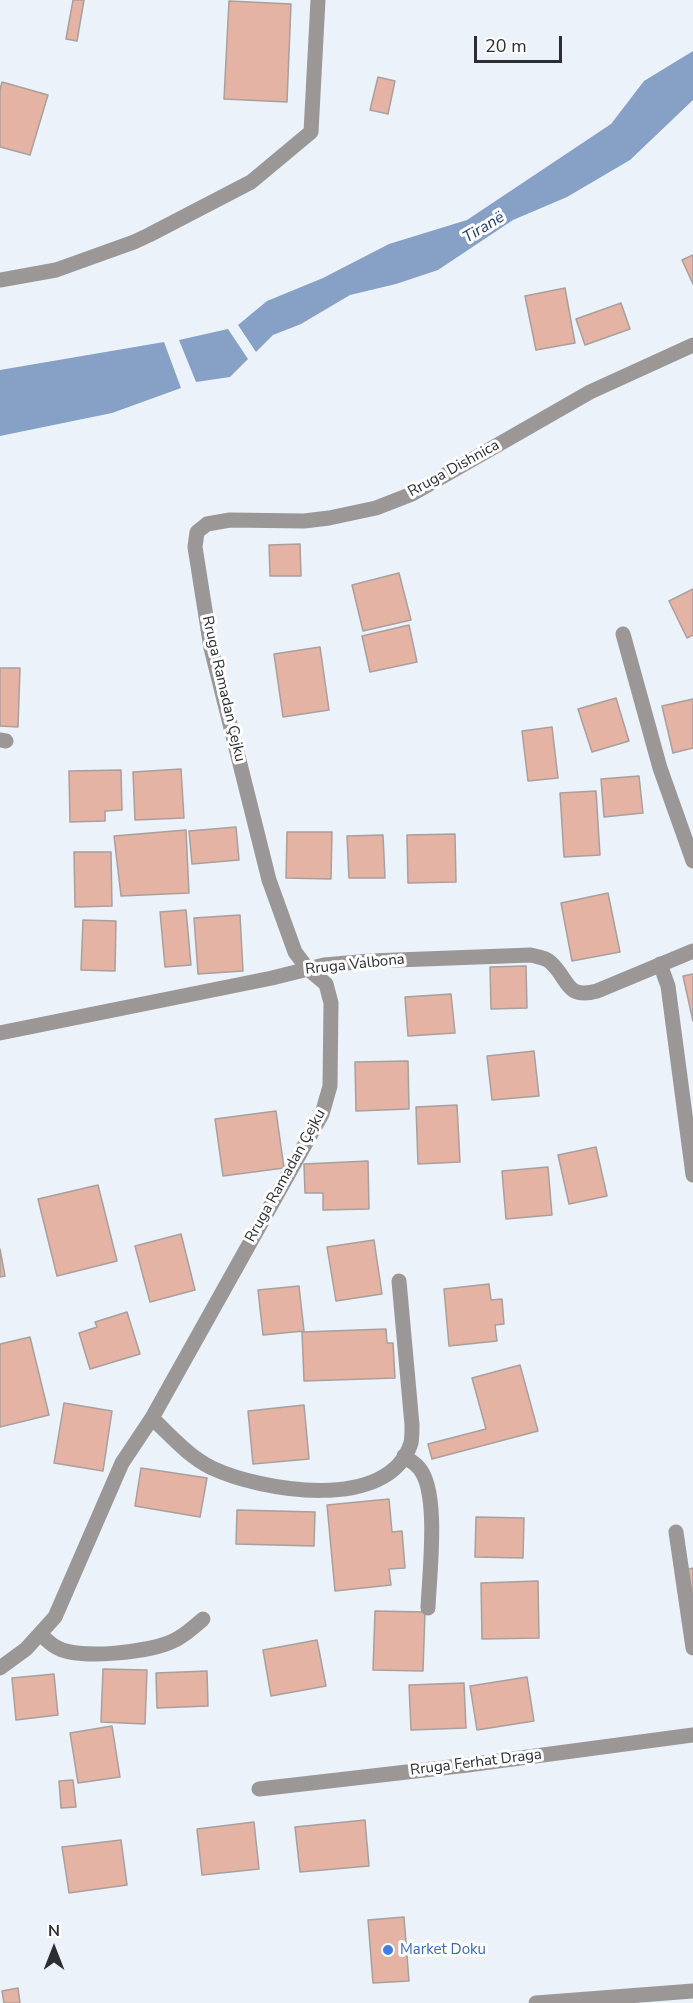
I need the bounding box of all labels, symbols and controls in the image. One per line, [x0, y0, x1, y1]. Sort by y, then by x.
scale bar [477, 24, 566, 62]
text: 20 m [485, 34, 527, 58]
water label: Tiranë [460, 208, 508, 248]
street label: Rruga Dishnica [405, 437, 503, 501]
street label: Rruga Ramadan Çejku [197, 614, 249, 764]
street label: Rruga Valbona [304, 951, 406, 979]
street label: Rruga Ramadan Çejku [242, 1106, 330, 1246]
street label: Rruga Ferhat Draga [409, 1746, 543, 1780]
north arrow [24, 1919, 84, 1979]
text: N [48, 1920, 60, 1942]
place label: Market Doku [400, 1941, 486, 1959]
marker: Market Doku [381, 1943, 395, 1957]

